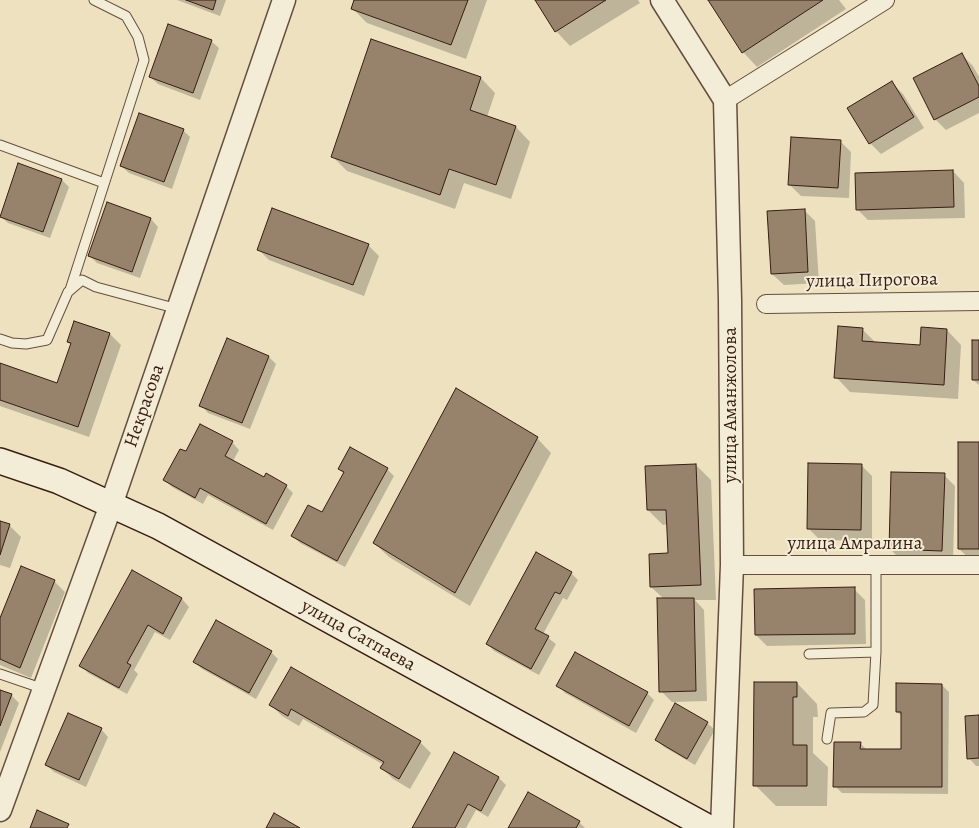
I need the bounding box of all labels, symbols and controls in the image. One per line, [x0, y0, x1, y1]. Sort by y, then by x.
street label: улица Пирогова [806, 268, 938, 294]
street label: улица Аманжолова [720, 327, 742, 483]
street label: Некрасова [120, 361, 170, 451]
street label: улица Амралина [788, 533, 922, 555]
street label: улица Сатпаева [297, 595, 419, 677]

